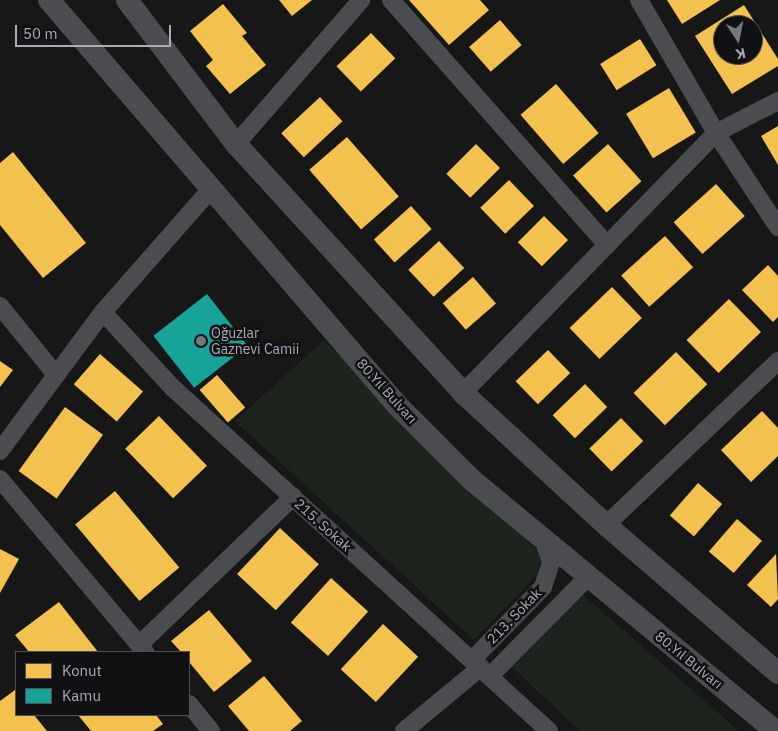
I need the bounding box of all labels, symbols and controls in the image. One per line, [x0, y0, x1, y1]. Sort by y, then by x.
scale bar [18, 15, 174, 47]
north arrow [713, 15, 763, 65]
text: 50 m [23, 24, 58, 43]
text: K [734, 44, 747, 64]
place label: Oğuzlar Gaznevi Camii [211, 325, 299, 358]
marker: Oğuzlar Gaznevi Camii [195, 335, 207, 347]
street label: 80.Yıl Bulvarı [353, 355, 421, 427]
street label: 215. Sokak [291, 495, 355, 555]
street label: 213. Sokak [483, 585, 545, 647]
street label: 80.Yıl Bulvarı [652, 628, 726, 692]
legend [15, 651, 190, 716]
text: Konut [62, 661, 102, 680]
text: Kamu [62, 686, 101, 705]

